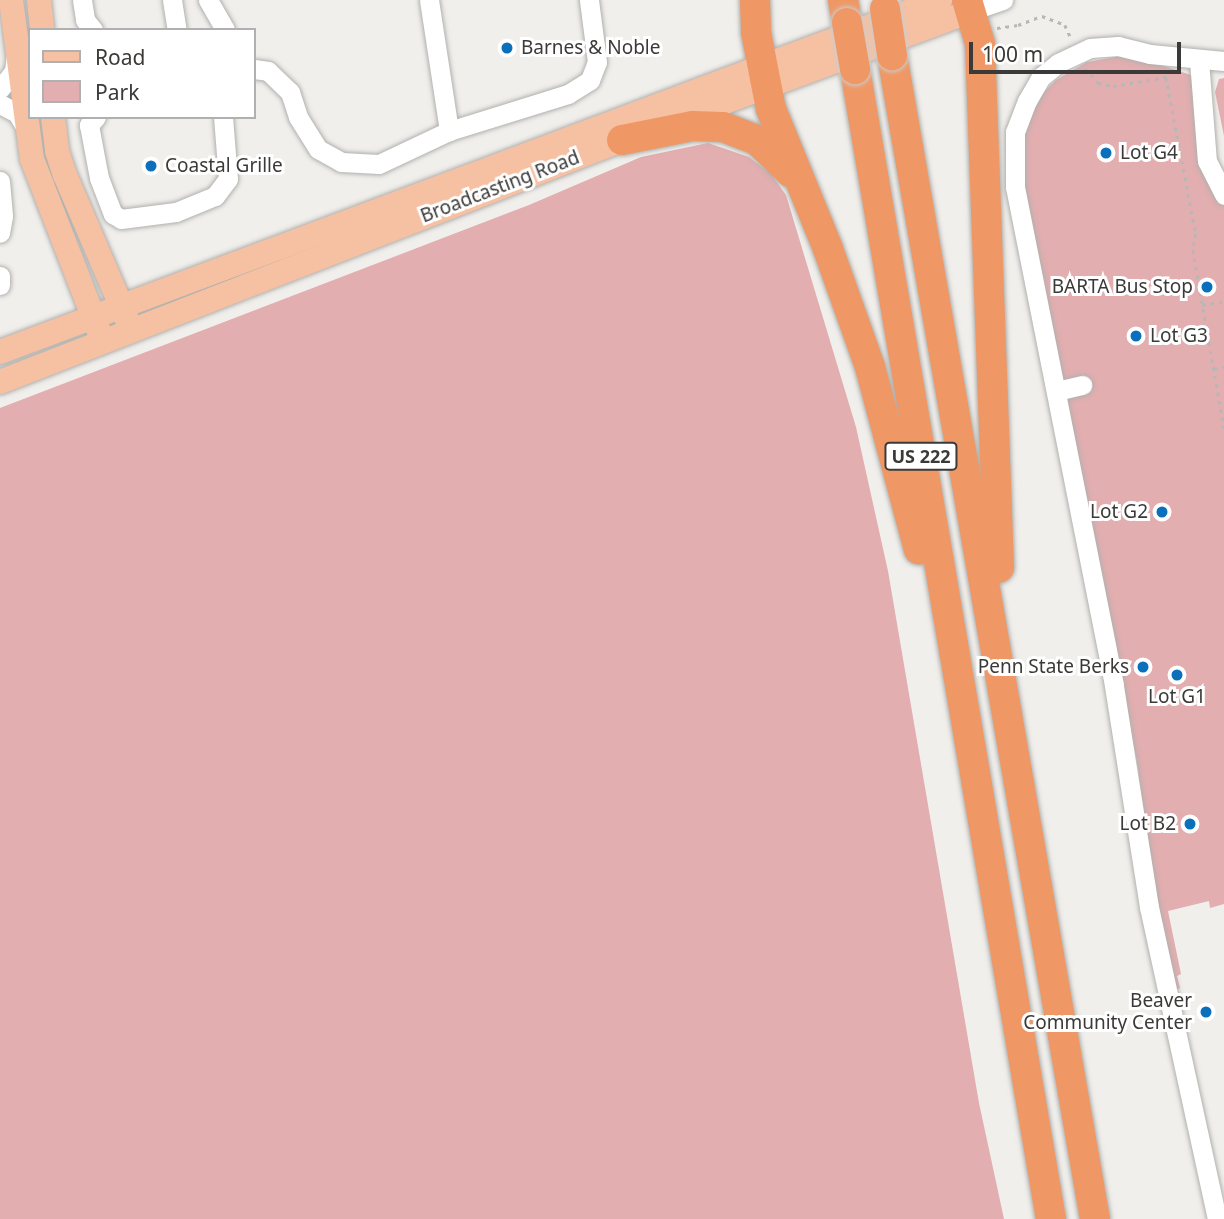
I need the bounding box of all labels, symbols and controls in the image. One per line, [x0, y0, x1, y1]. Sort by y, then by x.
legend [28, 28, 256, 119]
scale bar [972, 28, 1184, 72]
place label: Barnes & Noble [521, 37, 660, 59]
marker: Barnes & Noble [499, 40, 515, 56]
text: 100 m [982, 40, 1043, 68]
text: Road [95, 43, 145, 71]
text: Park [95, 78, 139, 106]
place label: Lot G4 [1120, 142, 1178, 164]
marker: Lot G4 [1098, 145, 1114, 161]
street label: Broadcasting Road [417, 146, 583, 228]
place label: Coastal Grille [165, 155, 283, 177]
marker: Coastal Grille [143, 158, 159, 174]
place label: BARTA Bus Stop [1052, 276, 1193, 298]
marker: BARTA Bus Stop [1199, 279, 1215, 295]
place label: Lot G3 [1150, 325, 1208, 347]
marker: Lot G3 [1128, 328, 1144, 344]
road number: US 222 [884, 442, 958, 470]
place label: Lot G2 [1090, 501, 1148, 523]
marker: Lot G2 [1154, 504, 1170, 520]
place label: Penn State Berks [978, 656, 1129, 678]
marker: Penn State Berks [1135, 659, 1151, 675]
marker: Lot G1 [1169, 667, 1185, 683]
place label: Lot G1 [1148, 686, 1206, 708]
place label: Lot B2 [1120, 813, 1176, 835]
marker: Lot B2 [1182, 816, 1198, 832]
place label: Beaver Community Center [1023, 990, 1192, 1034]
marker: Beaver Community Center [1198, 1004, 1214, 1020]

